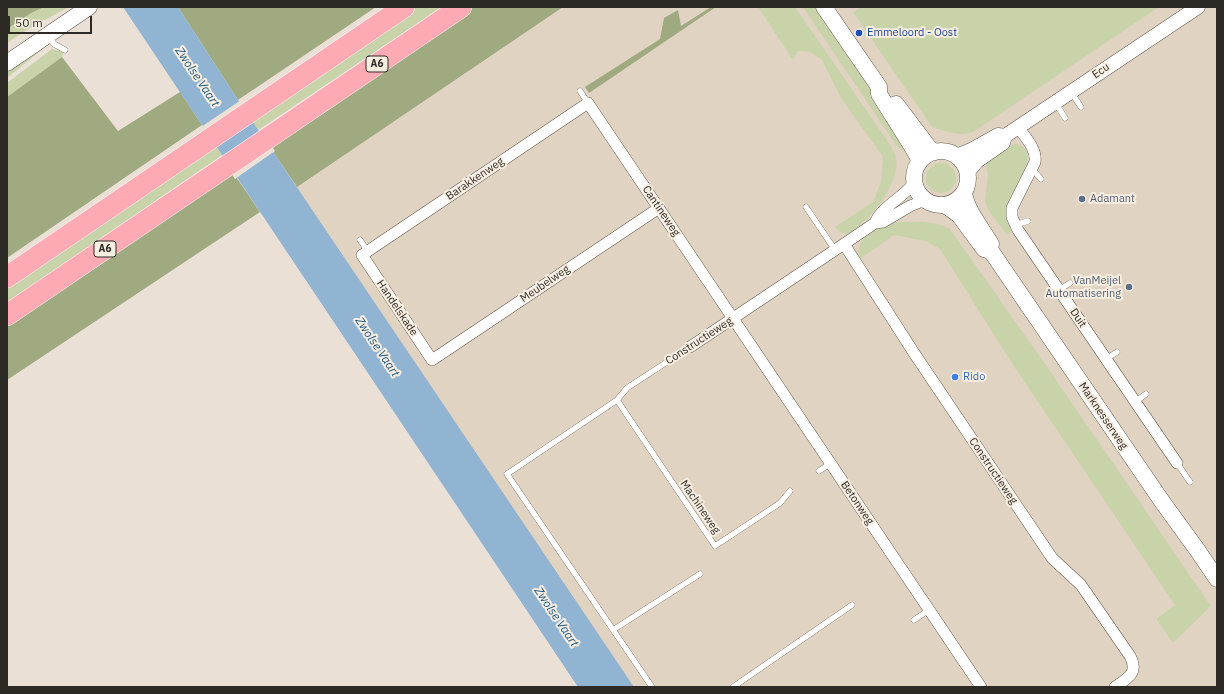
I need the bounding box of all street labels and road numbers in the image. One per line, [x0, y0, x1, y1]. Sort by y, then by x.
road number: A6 [366, 56, 388, 72]
street label: Ecu [1090, 60, 1112, 82]
street label: Barakkenweg [444, 155, 506, 203]
street label: Cantineweg [639, 183, 683, 239]
road number: A6 [94, 241, 116, 257]
street label: Meubelweg [518, 263, 572, 305]
street label: Handelskade [373, 277, 421, 339]
street label: Duit [1067, 306, 1089, 330]
street label: Constructieweg [663, 314, 735, 368]
street label: Marknesserweg [1076, 380, 1130, 452]
street label: Constructieweg [966, 435, 1020, 507]
street label: Machineweg [677, 478, 723, 536]
street label: Betonweg [838, 479, 876, 527]

